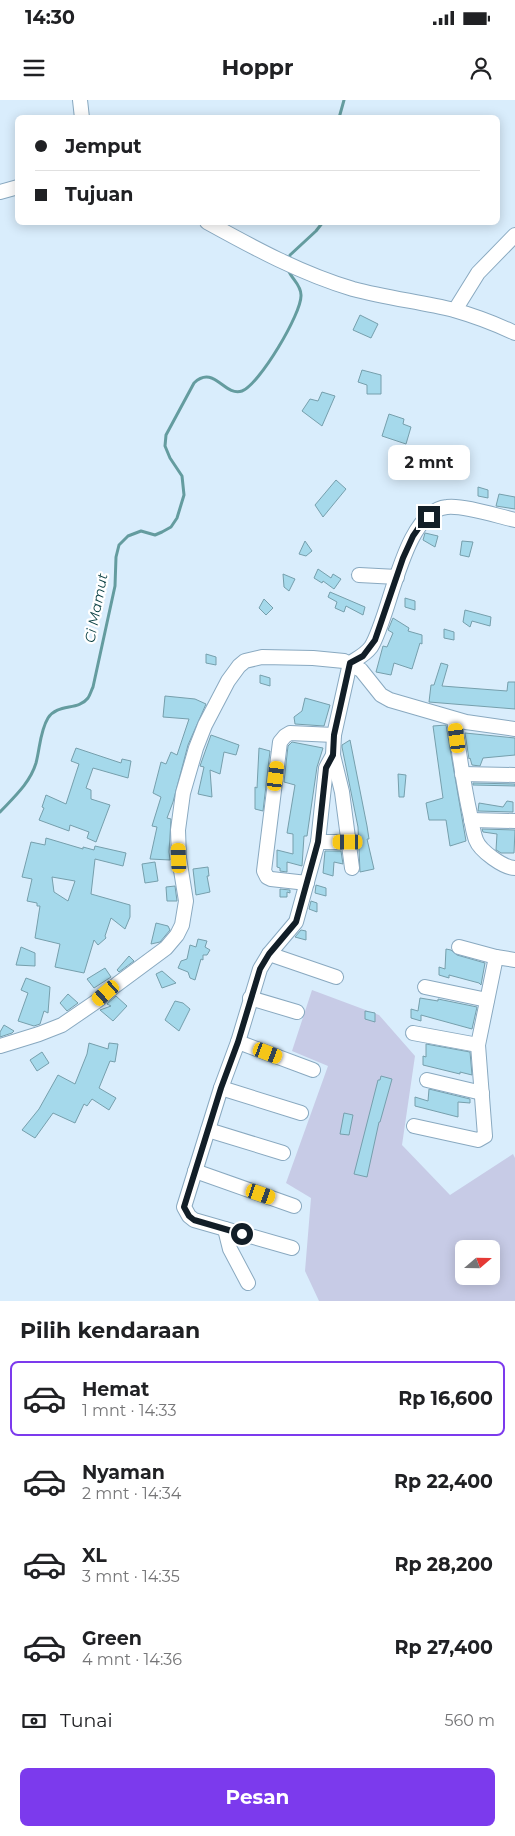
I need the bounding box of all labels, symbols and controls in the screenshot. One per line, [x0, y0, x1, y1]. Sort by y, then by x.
text: 14:30 [25, 6, 75, 29]
icon: menu [20, 54, 48, 82]
text: Hoppr [221, 54, 294, 81]
icon: person [467, 54, 495, 82]
text: Jemput [65, 135, 142, 158]
text: Tujuan [65, 183, 133, 206]
callout: 2 mnt [388, 444, 470, 480]
text: 2 mnt [405, 453, 453, 472]
route end [418, 506, 440, 528]
water label: Ci Mamut [80, 571, 112, 644]
car [447, 722, 466, 754]
car [266, 760, 285, 792]
car [333, 835, 363, 850]
car [170, 843, 187, 873]
car [89, 977, 122, 1009]
car [251, 1041, 284, 1065]
car [244, 1182, 277, 1206]
route start [231, 1223, 253, 1245]
north arrow [455, 1240, 500, 1285]
map controls [455, 1240, 500, 1285]
text: Pilih kendaraan [20, 1317, 200, 1344]
icon: car [22, 1376, 67, 1421]
text: Hemat [82, 1378, 149, 1401]
text: Rp 16,600 [398, 1387, 493, 1410]
text: 1 mnt · 14:33 [82, 1401, 176, 1420]
icon: car [22, 1459, 67, 1504]
text: Nyaman [82, 1461, 165, 1484]
text: Rp 22,400 [394, 1470, 493, 1493]
text: 2 mnt · 14:34 [82, 1484, 181, 1503]
icon: car [22, 1542, 67, 1587]
text: XL [82, 1544, 107, 1567]
text: Rp 28,200 [394, 1553, 493, 1576]
text: 3 mnt · 14:35 [82, 1567, 180, 1586]
icon: car [22, 1625, 67, 1670]
text: Green [82, 1627, 142, 1650]
text: Rp 27,400 [395, 1636, 493, 1659]
text: 4 mnt · 14:36 [82, 1650, 182, 1669]
icon: cash [20, 1707, 48, 1735]
text: Tunai [60, 1709, 113, 1732]
text: 560 m [444, 1711, 495, 1730]
button: Pesan [20, 1768, 495, 1826]

